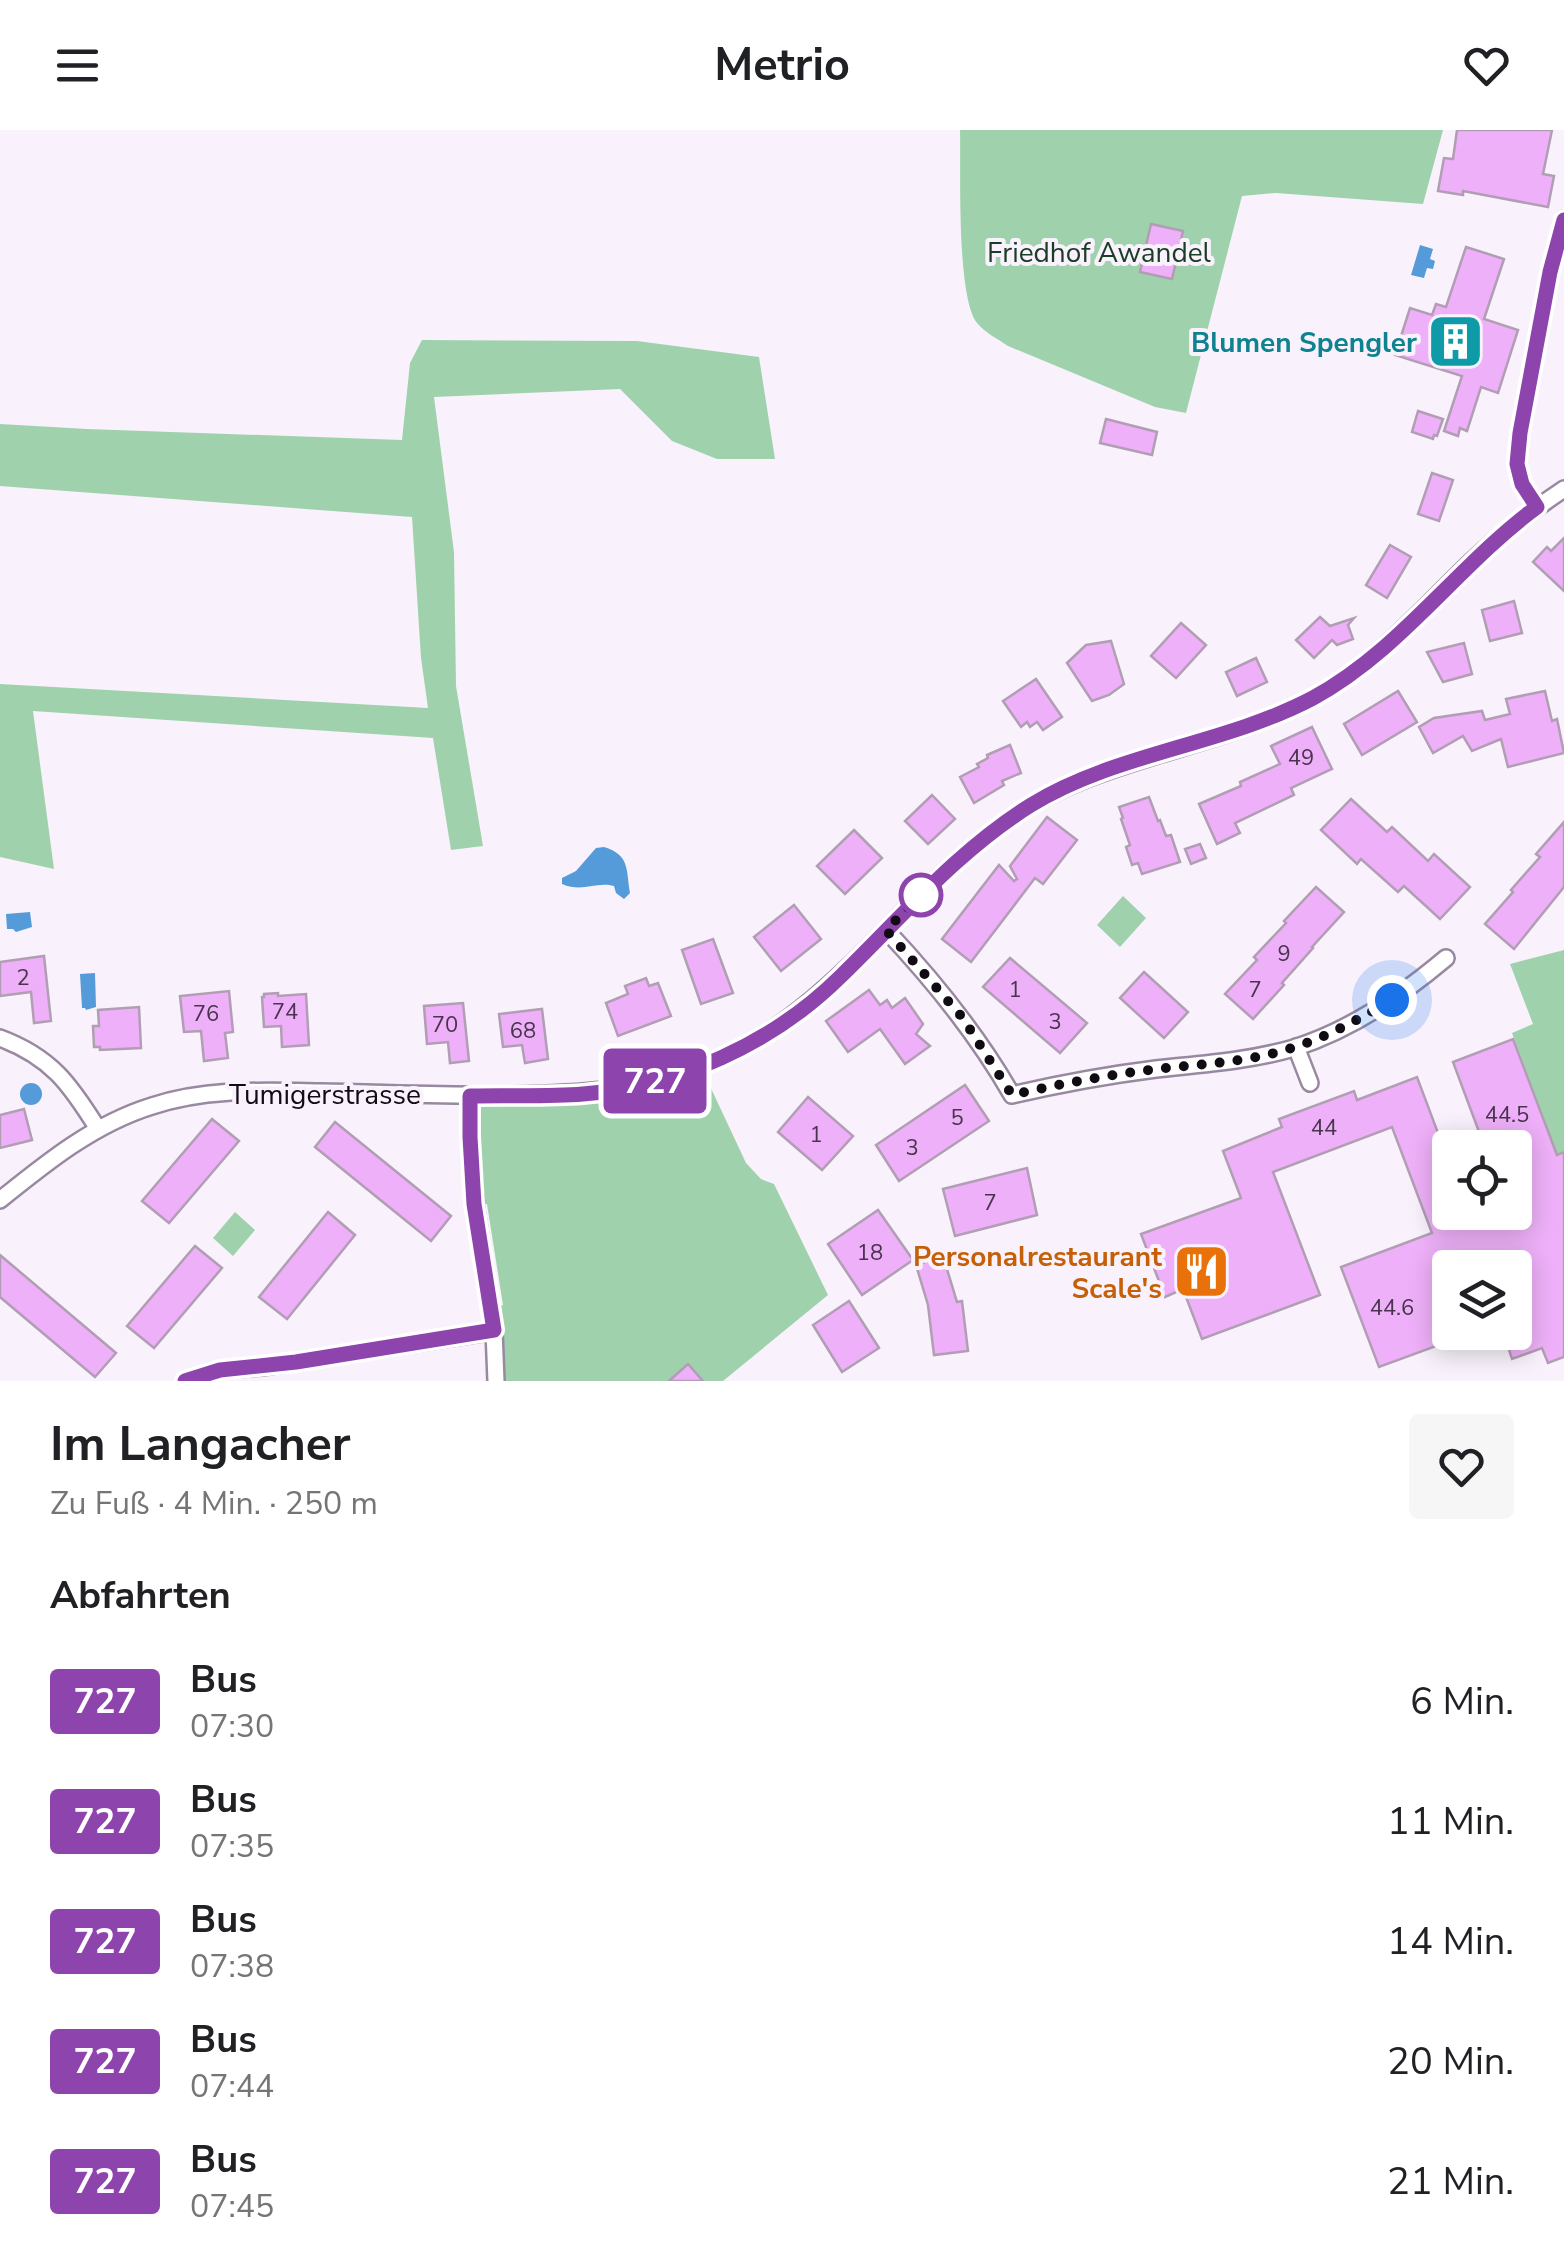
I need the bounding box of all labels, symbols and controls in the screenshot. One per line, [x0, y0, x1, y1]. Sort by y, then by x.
text: Metrio [714, 35, 850, 96]
icon: menu [50, 38, 105, 93]
icon: heart [1459, 38, 1514, 93]
park label: Friedhof Awandel [987, 234, 1212, 272]
building icon: Blumen Spengler [1426, 312, 1486, 372]
place label: Blumen Spengler [1191, 324, 1417, 362]
house number: 49 [1288, 743, 1314, 773]
unlabelled marker [900, 874, 942, 916]
house number: 9 [1277, 939, 1291, 969]
house number: 2 [16, 963, 30, 993]
house number: 1 [1008, 975, 1022, 1005]
house number: 7 [1248, 975, 1262, 1005]
your location [1367, 975, 1417, 1025]
house number: 74 [272, 997, 298, 1027]
house number: 76 [193, 999, 219, 1029]
house number: 3 [1048, 1007, 1062, 1037]
house number: 70 [432, 1010, 458, 1040]
house number: 68 [510, 1016, 536, 1046]
line badge: 727 [598, 1048, 712, 1114]
text: 727 [623, 1058, 687, 1105]
street label: Tumigerstrasse [229, 1076, 421, 1114]
house number: 44.5 [1485, 1100, 1529, 1130]
house number: 5 [950, 1103, 964, 1133]
house number: 44 [1311, 1113, 1337, 1143]
house number: 1 [809, 1120, 823, 1150]
map controls [1432, 1130, 1532, 1350]
button: locate [1432, 1130, 1532, 1230]
house number: 3 [905, 1133, 919, 1163]
house number: 7 [983, 1188, 997, 1218]
house number: 18 [857, 1238, 883, 1268]
place label: Personalrestaurant Scale's [913, 1238, 1162, 1308]
restaurant icon: Personalrestaurant Scale's [1171, 1242, 1231, 1302]
button: layers [1432, 1250, 1532, 1350]
house number: 44.6 [1370, 1293, 1414, 1323]
text: Im Langacher [50, 1411, 351, 1477]
button: heart [1409, 1414, 1514, 1519]
text: Zu Fuß · 4 Min. · 250 m [50, 1482, 378, 1525]
text: Abfahrten [50, 1570, 231, 1621]
text: Bus [190, 1654, 257, 1705]
text: 6 Min. [1410, 1676, 1514, 1727]
text: 727 [73, 1678, 137, 1725]
text: 07:30 [190, 1705, 274, 1748]
text: Bus [190, 1774, 257, 1825]
text: 11 Min. [1387, 1796, 1514, 1847]
text: 727 [73, 1798, 137, 1845]
text: 07:35 [190, 1825, 274, 1868]
text: Bus [190, 1894, 257, 1945]
text: 14 Min. [1387, 1916, 1514, 1967]
text: 727 [73, 1918, 137, 1965]
text: 07:38 [190, 1945, 274, 1988]
text: Bus [190, 2014, 257, 2065]
text: 20 Min. [1387, 2036, 1514, 2087]
text: 727 [73, 2038, 137, 2085]
text: 07:44 [190, 2065, 274, 2108]
text: Bus [190, 2134, 257, 2185]
text: 21 Min. [1387, 2156, 1514, 2207]
text: 727 [73, 2158, 137, 2205]
text: 07:45 [190, 2185, 274, 2228]

